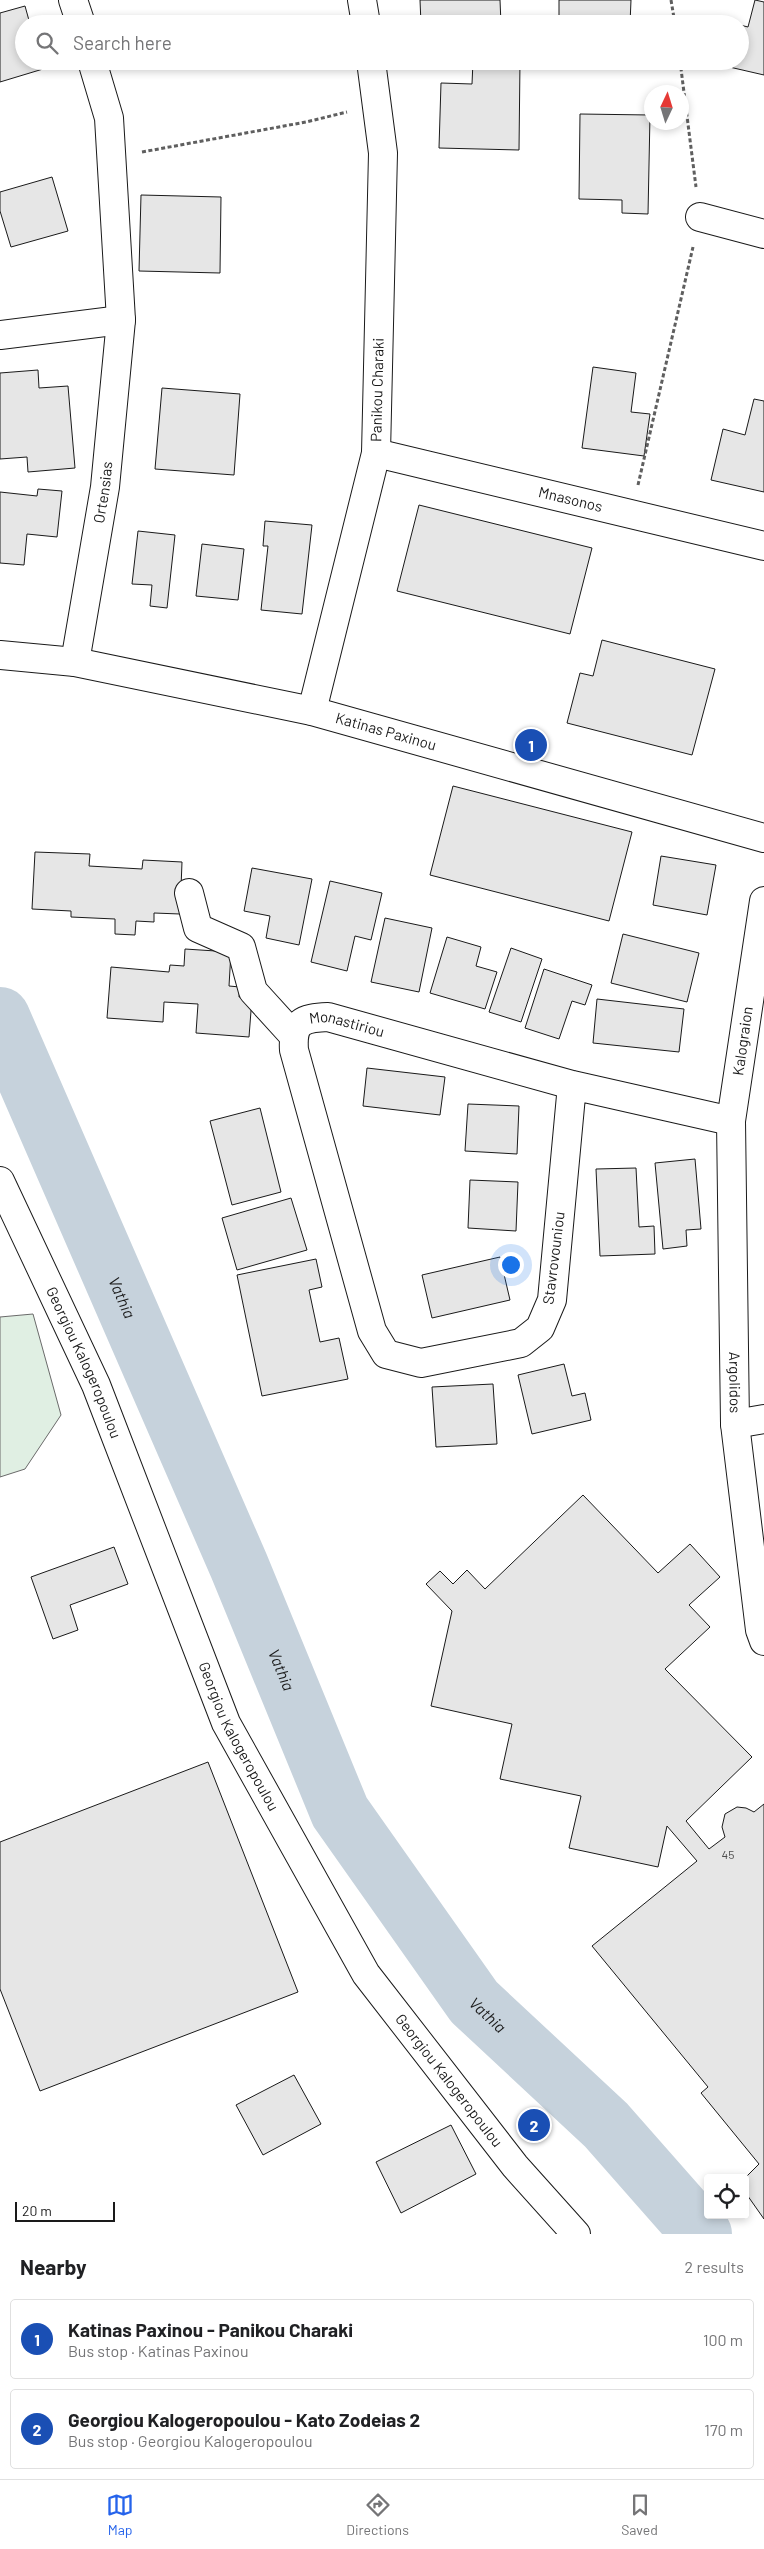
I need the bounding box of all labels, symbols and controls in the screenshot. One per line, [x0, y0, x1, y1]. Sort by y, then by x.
search box [15, 15, 749, 70]
icon: search [33, 29, 61, 57]
text: Search here [73, 31, 172, 54]
north arrow [644, 85, 689, 130]
street label: Panikou Charaki [366, 337, 387, 442]
street label: Ortensias [89, 461, 115, 525]
street label: Mnasonos [537, 482, 605, 515]
street label: Katinas Paxinou [334, 708, 438, 753]
pin: 1 [515, 726, 547, 764]
street label: Kalograion [728, 1005, 756, 1077]
street label: Monastiriou [308, 1007, 387, 1040]
street label: Stavrovouniou [538, 1210, 568, 1305]
your location [498, 1252, 524, 1278]
water label: Vathia [105, 1274, 140, 1321]
street label: Georgiou Kalogeropoulou [43, 1284, 126, 1441]
street label: Argolidos [726, 1352, 745, 1413]
water label: Vathia [265, 1646, 299, 1693]
street label: Georgiou Kalogeropoulou [195, 1659, 283, 1814]
house number: 45 [722, 1847, 734, 1861]
water label: Vathia [466, 1993, 510, 2036]
street label: Georgiou Kalogeropoulou [392, 2010, 507, 2150]
pin: 2 [518, 2106, 550, 2144]
map controls [704, 2174, 749, 2219]
button: locate [704, 2174, 749, 2219]
scale bar [15, 2199, 115, 2222]
text: 20 m [22, 2202, 52, 2219]
text: Nearby [20, 2254, 86, 2279]
text: 2 results [685, 2257, 744, 2276]
text: Katinas Paxinou - Panikou Charaki [68, 2318, 353, 2341]
text: 1 [34, 2330, 40, 2349]
text: 100 m [703, 2330, 743, 2349]
text: Bus stop · Katinas Paxinou [68, 2341, 248, 2360]
text: Georgiou Kalogeropoulou - Kato Zodeias 2 [68, 2408, 420, 2431]
text: 2 [33, 2420, 41, 2439]
text: 170 m [704, 2420, 743, 2439]
text: Bus stop · Georgiou Kalogeropoulou [68, 2431, 313, 2450]
tab: Map [106, 2491, 134, 2538]
tab: Directions [346, 2491, 409, 2538]
tab: Saved [621, 2491, 658, 2538]

